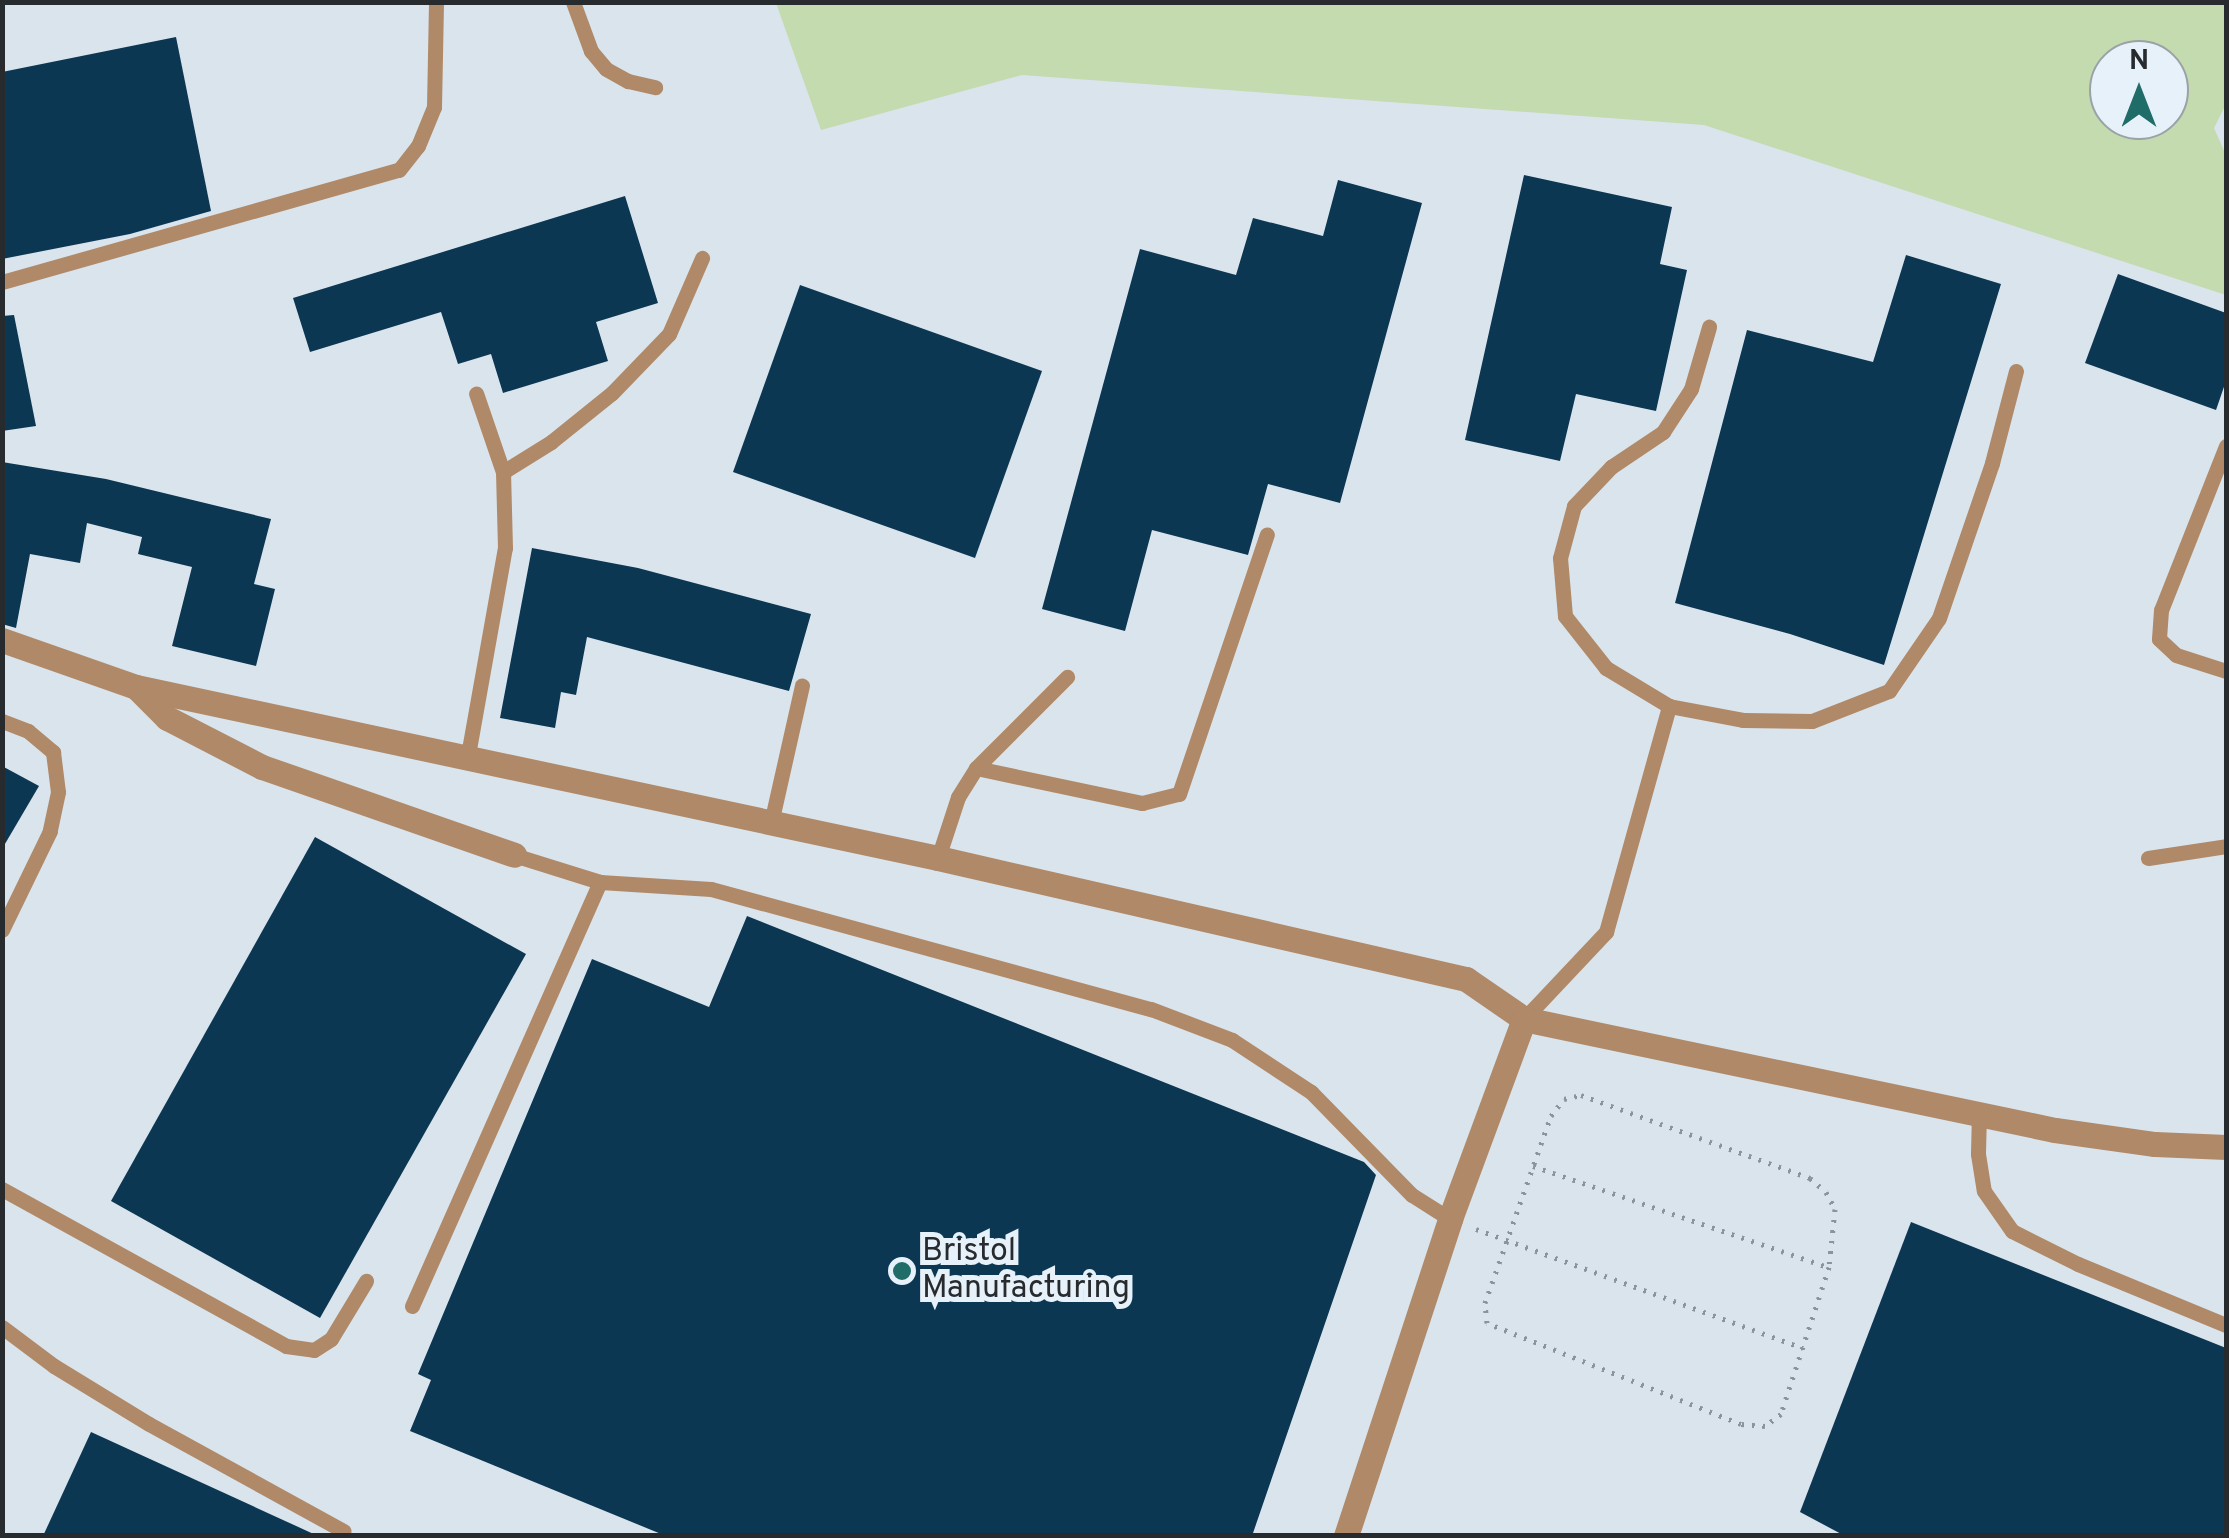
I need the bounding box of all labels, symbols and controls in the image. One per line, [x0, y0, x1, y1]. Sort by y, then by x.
north arrow [2089, 40, 2189, 140]
text: N [2129, 44, 2149, 80]
place label: Bristol Manufacturing [922, 1234, 1130, 1309]
marker: Bristol Manufacturing [891, 1260, 913, 1282]

